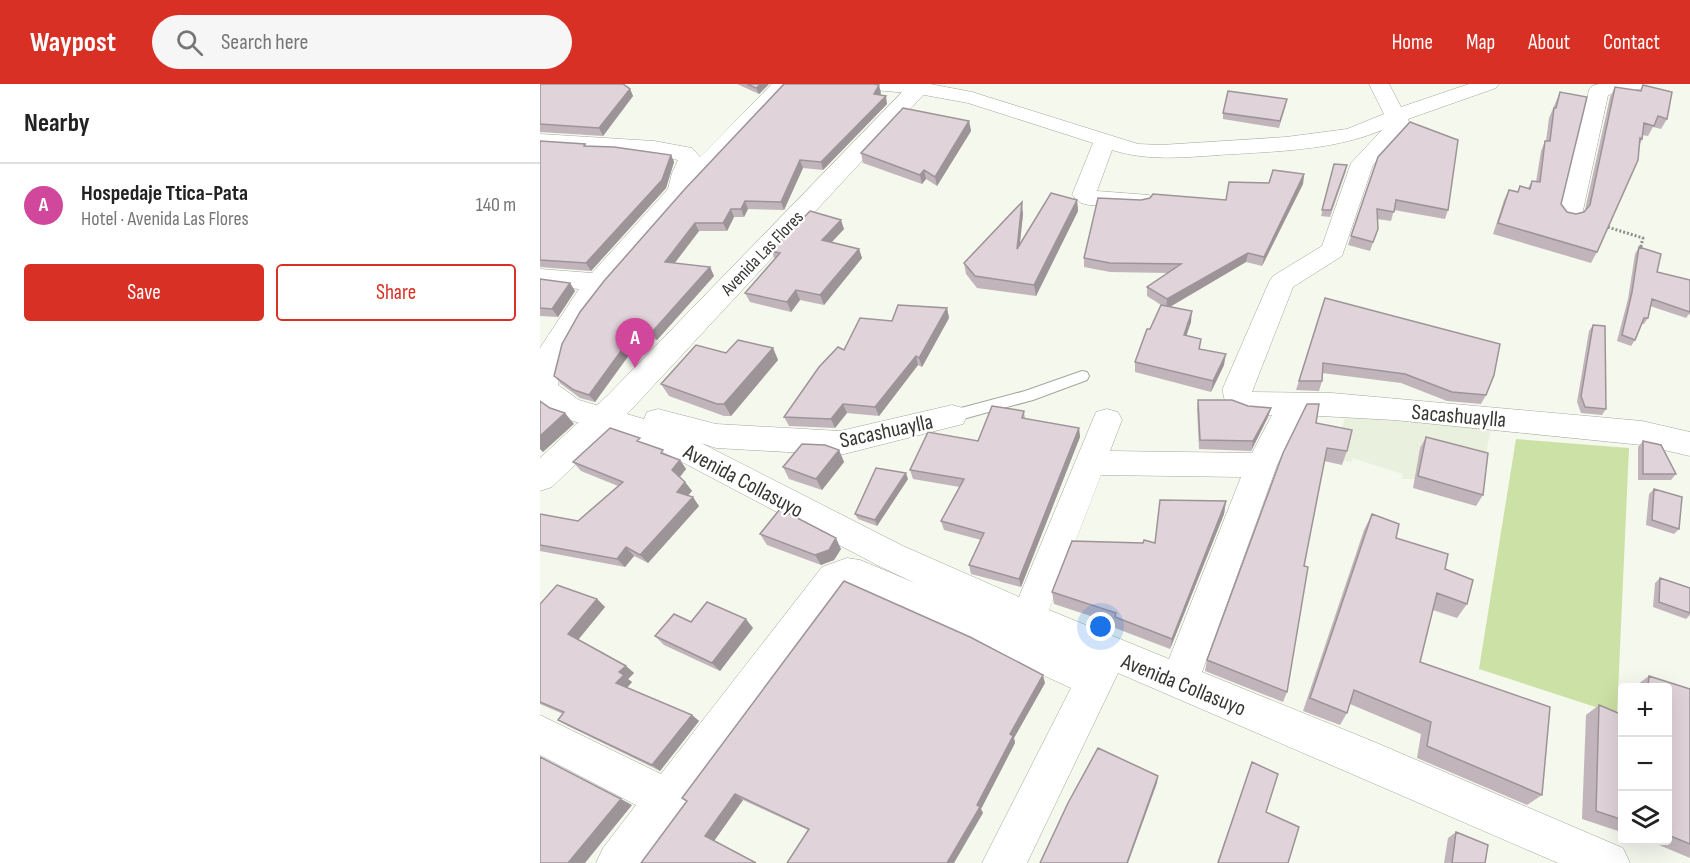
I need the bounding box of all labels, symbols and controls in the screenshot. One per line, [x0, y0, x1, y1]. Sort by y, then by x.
search box [152, 15, 572, 69]
text: Waypost [30, 26, 116, 59]
icon: search [173, 26, 206, 59]
text: Search here [221, 29, 308, 56]
text: Home [1392, 30, 1433, 55]
text: Map [1466, 30, 1495, 55]
text: About [1528, 30, 1570, 55]
text: Contact [1603, 30, 1660, 55]
text: Nearby [24, 108, 90, 139]
text: Hospedaje Ttica-Pata [81, 180, 248, 207]
text: A [39, 193, 48, 217]
text: 140 m [476, 193, 516, 217]
text: Hotel · Avenida Las Flores [81, 207, 249, 231]
street label: Avenida Las Flores [716, 207, 808, 301]
button: Save [24, 264, 264, 321]
button: Share [276, 264, 516, 321]
pin: A [616, 318, 655, 368]
street label: Sacashuaylla [1410, 399, 1507, 434]
street label: Sacashuaylla [837, 408, 936, 455]
street label: Avenida Collasuyo [678, 438, 808, 524]
your location [1086, 612, 1115, 641]
street label: Avenida Collasuyo [1116, 648, 1250, 723]
map controls [1618, 683, 1672, 845]
button: + [1618, 683, 1672, 737]
button: − [1618, 737, 1672, 791]
button: layers [1618, 791, 1672, 845]

